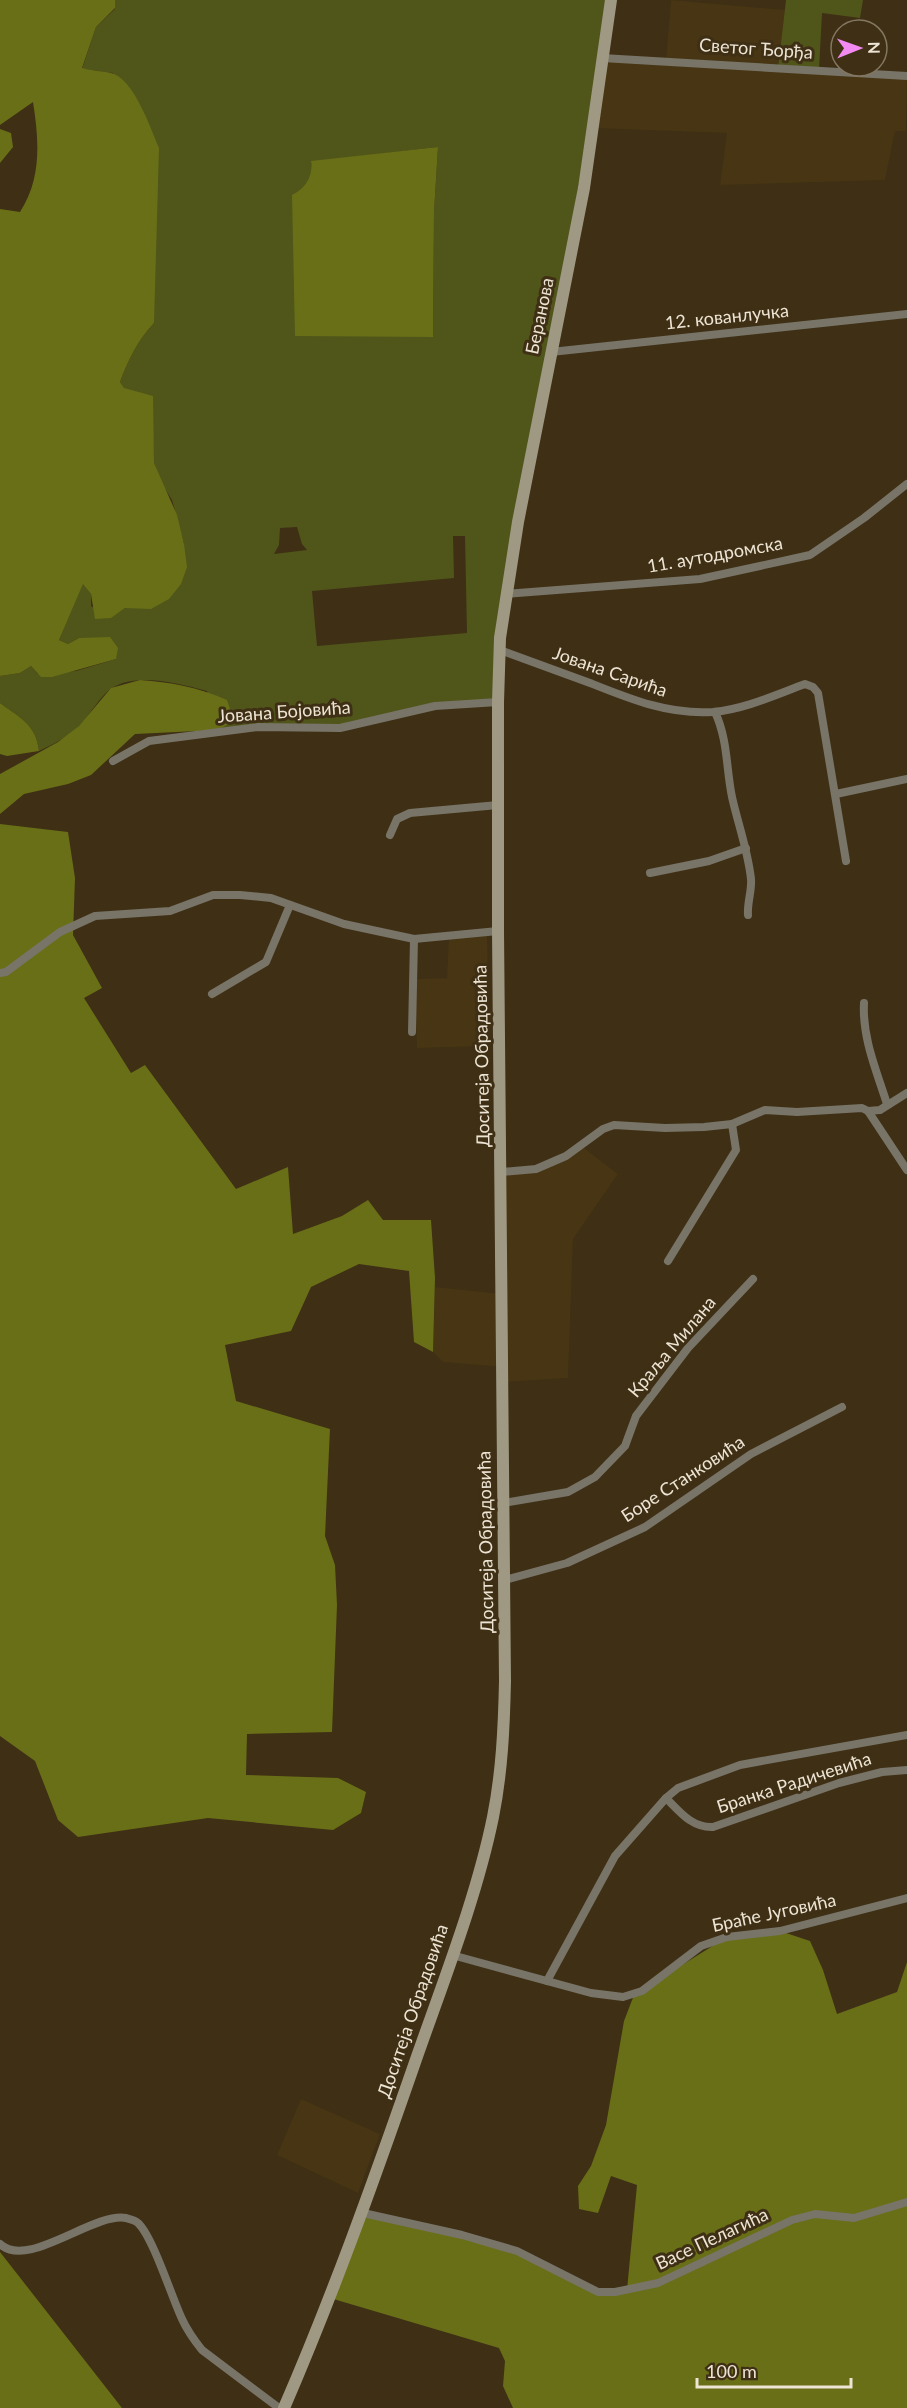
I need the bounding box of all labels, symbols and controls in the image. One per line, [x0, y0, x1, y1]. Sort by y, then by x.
north arrow [829, 18, 889, 78]
street label: Светог Ђорђа [699, 33, 814, 63]
text: N [865, 41, 884, 54]
street label: Беранова [520, 275, 558, 356]
street label: 12. кованлучка [664, 299, 790, 333]
street label: 11. аутодромска [645, 531, 784, 577]
street label: Јована Сарића [550, 641, 670, 701]
street label: Јована Бојовића [217, 695, 351, 727]
street label: Доситеја Обрадовића [468, 965, 494, 1147]
street label: Краља Милана [623, 1291, 720, 1401]
street label: Боре Станковића [617, 1430, 748, 1526]
street label: Доситеја Обрадовића [472, 1451, 498, 1633]
street label: Бранка Радичевића [714, 1747, 874, 1817]
street label: Браће Југовића [710, 1888, 838, 1936]
street label: Доситеја Обрадовића [372, 1921, 452, 2100]
street label: Васе Пелагића [652, 2202, 771, 2274]
scale bar [697, 2351, 852, 2389]
text: 100 m [706, 2360, 757, 2382]

